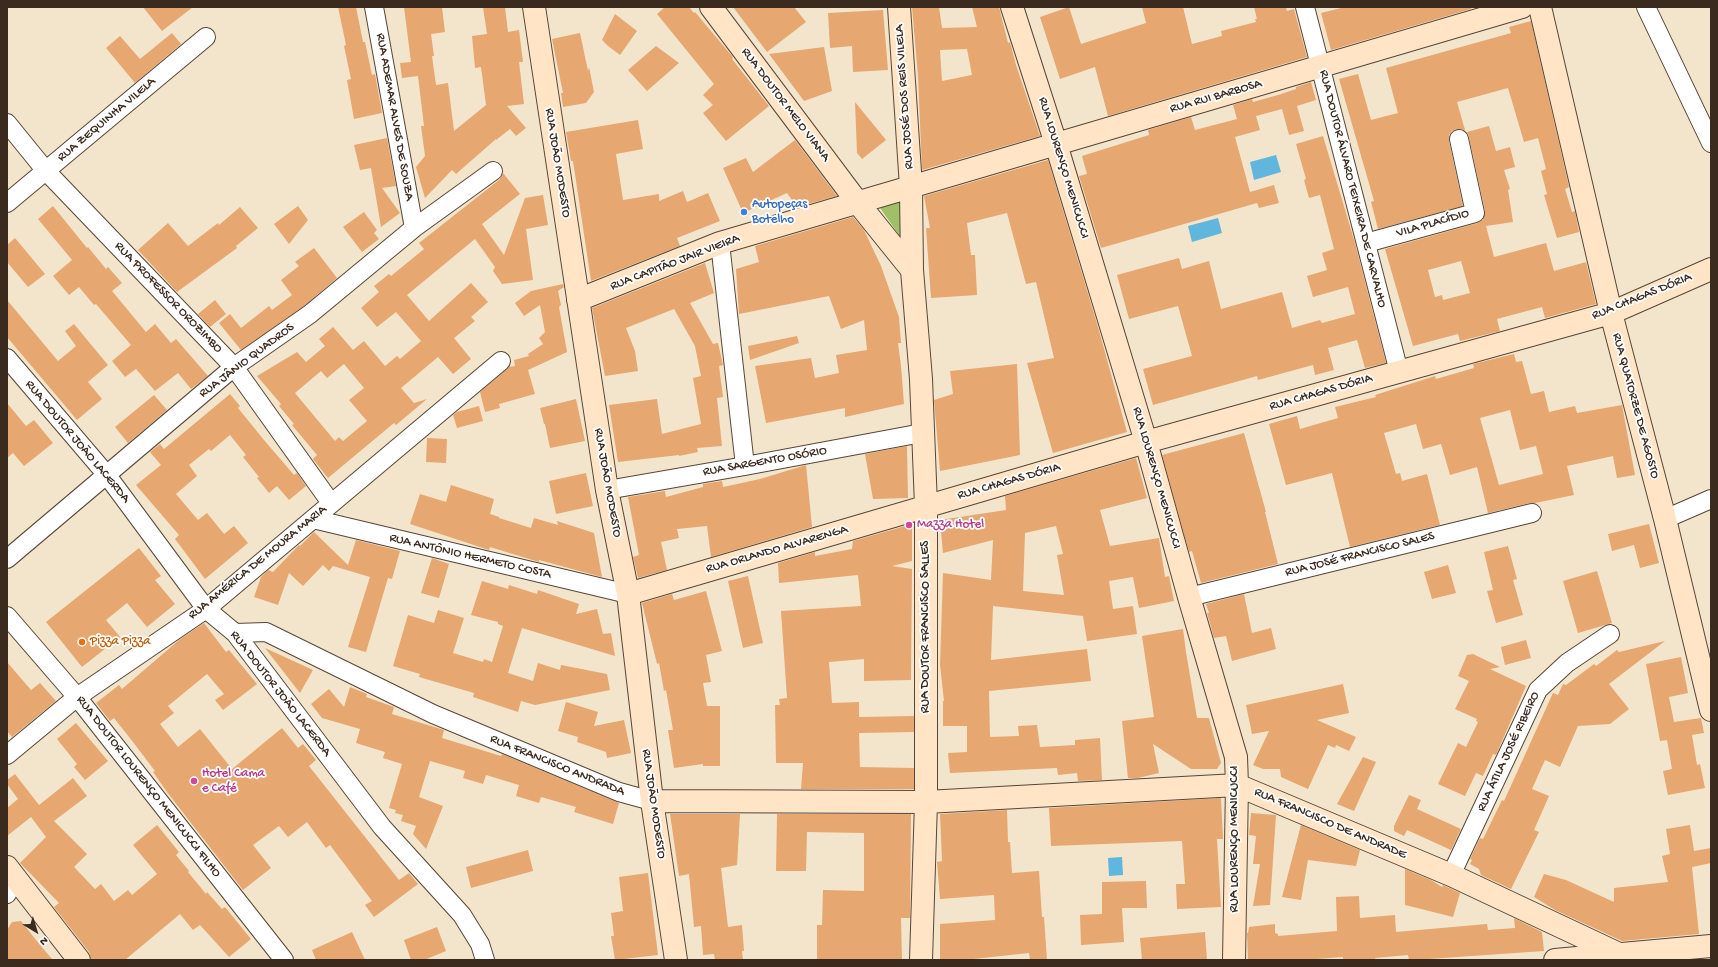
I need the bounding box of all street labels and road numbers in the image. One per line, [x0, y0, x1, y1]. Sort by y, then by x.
street label: RUA JOSÉ DOS REIS VILELA [892, 24, 918, 170]
street label: RUA ADEMAR ALVES DE SOUZA [372, 32, 416, 202]
street label: RUA DOUTOR MELO VIANA [737, 45, 833, 165]
street label: RUA DOUTOR ÁLVARO TEIXEIRA DE CARVALHO [1315, 68, 1389, 310]
street label: RUA ZEQUINHA VILELA [55, 74, 159, 166]
street label: RUA RUI BARBOSA [1168, 76, 1264, 118]
street label: RUA LOURENÇO MENICUCCI [1034, 95, 1092, 241]
street label: RUA JOÃO MODESTO [541, 107, 573, 219]
street label: VILA PLACÍDIO [1395, 206, 1471, 242]
street label: RUA CAPITÃO JAIR VIEIRA [608, 231, 742, 295]
street label: RUA PROFESSOR OROZIMBO [111, 239, 225, 357]
street label: RUA CHAGAS DÓRIA [1590, 270, 1694, 324]
street label: RUA JÂNIO QUADROS [196, 320, 298, 402]
street label: RUA QUATORZE DE AGOSTO [1608, 331, 1662, 481]
street label: RUA CHAGAS DÓRIA [1268, 371, 1374, 415]
street label: RUA DOUTOR JOÃO LACERDA [21, 377, 133, 507]
street label: RUA LOURENÇO MENICUCCI [1128, 405, 1184, 551]
street label: RUA JOÃO MODESTO [590, 427, 624, 539]
street label: RUA SARGENTO OSÓRIO [702, 443, 828, 481]
street label: RUA CHAGAS DÓRIA [956, 460, 1062, 504]
street label: RUA AMÉRICA DE MOURA MARIA [186, 502, 330, 624]
street label: RUA ORLANDO ALVARENGA [704, 522, 850, 578]
street label: RUA JOSÉ FRANCISCO SALES [1284, 529, 1436, 581]
street label: RUA ANTÔNIO HERMETO COSTA [388, 531, 552, 583]
street label: RUA DOUTOR FRANCISCO SALLES [918, 541, 934, 713]
street label: RUA DOUTOR JOÃO LACERDA [226, 628, 334, 760]
street label: RUA ÁTILA JOSÉ RIBEIRO [1474, 689, 1544, 815]
street label: RUA DOUTOR LOURENÇO MENICUCCI FILHO [72, 693, 224, 881]
street label: RUA FRANCISCO ANDRADA [487, 732, 627, 800]
street label: RUA JOÃO MODESTO [638, 748, 668, 860]
street label: RUA LOURENÇO MENICUCCI [1227, 766, 1243, 912]
street label: RUA FRANCISCO DE ANDRADE [1251, 785, 1409, 863]

